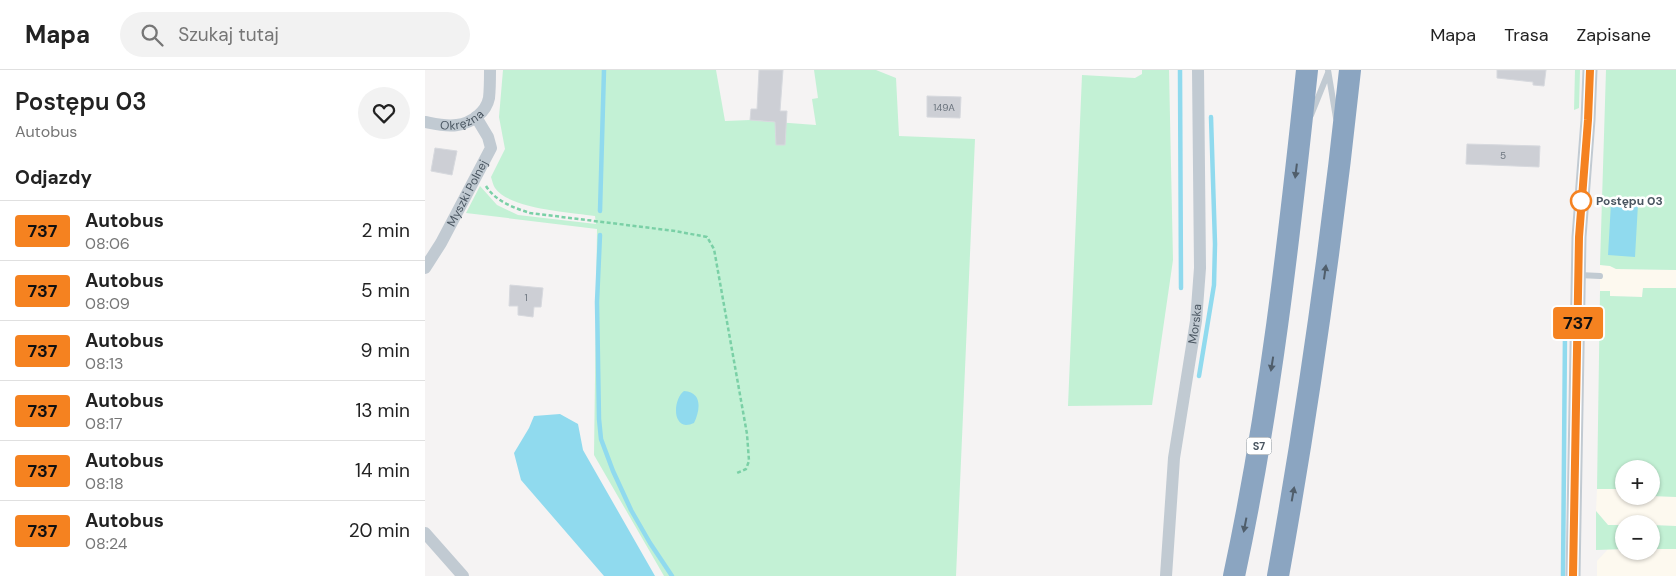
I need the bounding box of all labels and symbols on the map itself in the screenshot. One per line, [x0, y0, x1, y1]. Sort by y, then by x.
house number: 149A [933, 101, 955, 114]
street label: Okrężna [439, 106, 487, 134]
house number: 5 [1500, 149, 1506, 162]
street label: Myszki Polnej [443, 157, 491, 229]
one-way arrow [1292, 163, 1300, 179]
marker: Postępu 03 [1570, 190, 1592, 212]
place label: Postępu 03 [1596, 193, 1663, 209]
one-way arrow [1321, 264, 1329, 280]
house number: 1 [524, 291, 528, 304]
street label: Morska [1184, 303, 1205, 345]
line badge: 737 [1549, 307, 1607, 339]
one-way arrow [1267, 357, 1275, 373]
road number: S7 [1247, 438, 1271, 454]
one-way arrow [1289, 485, 1297, 501]
one-way arrow [1240, 517, 1248, 533]

